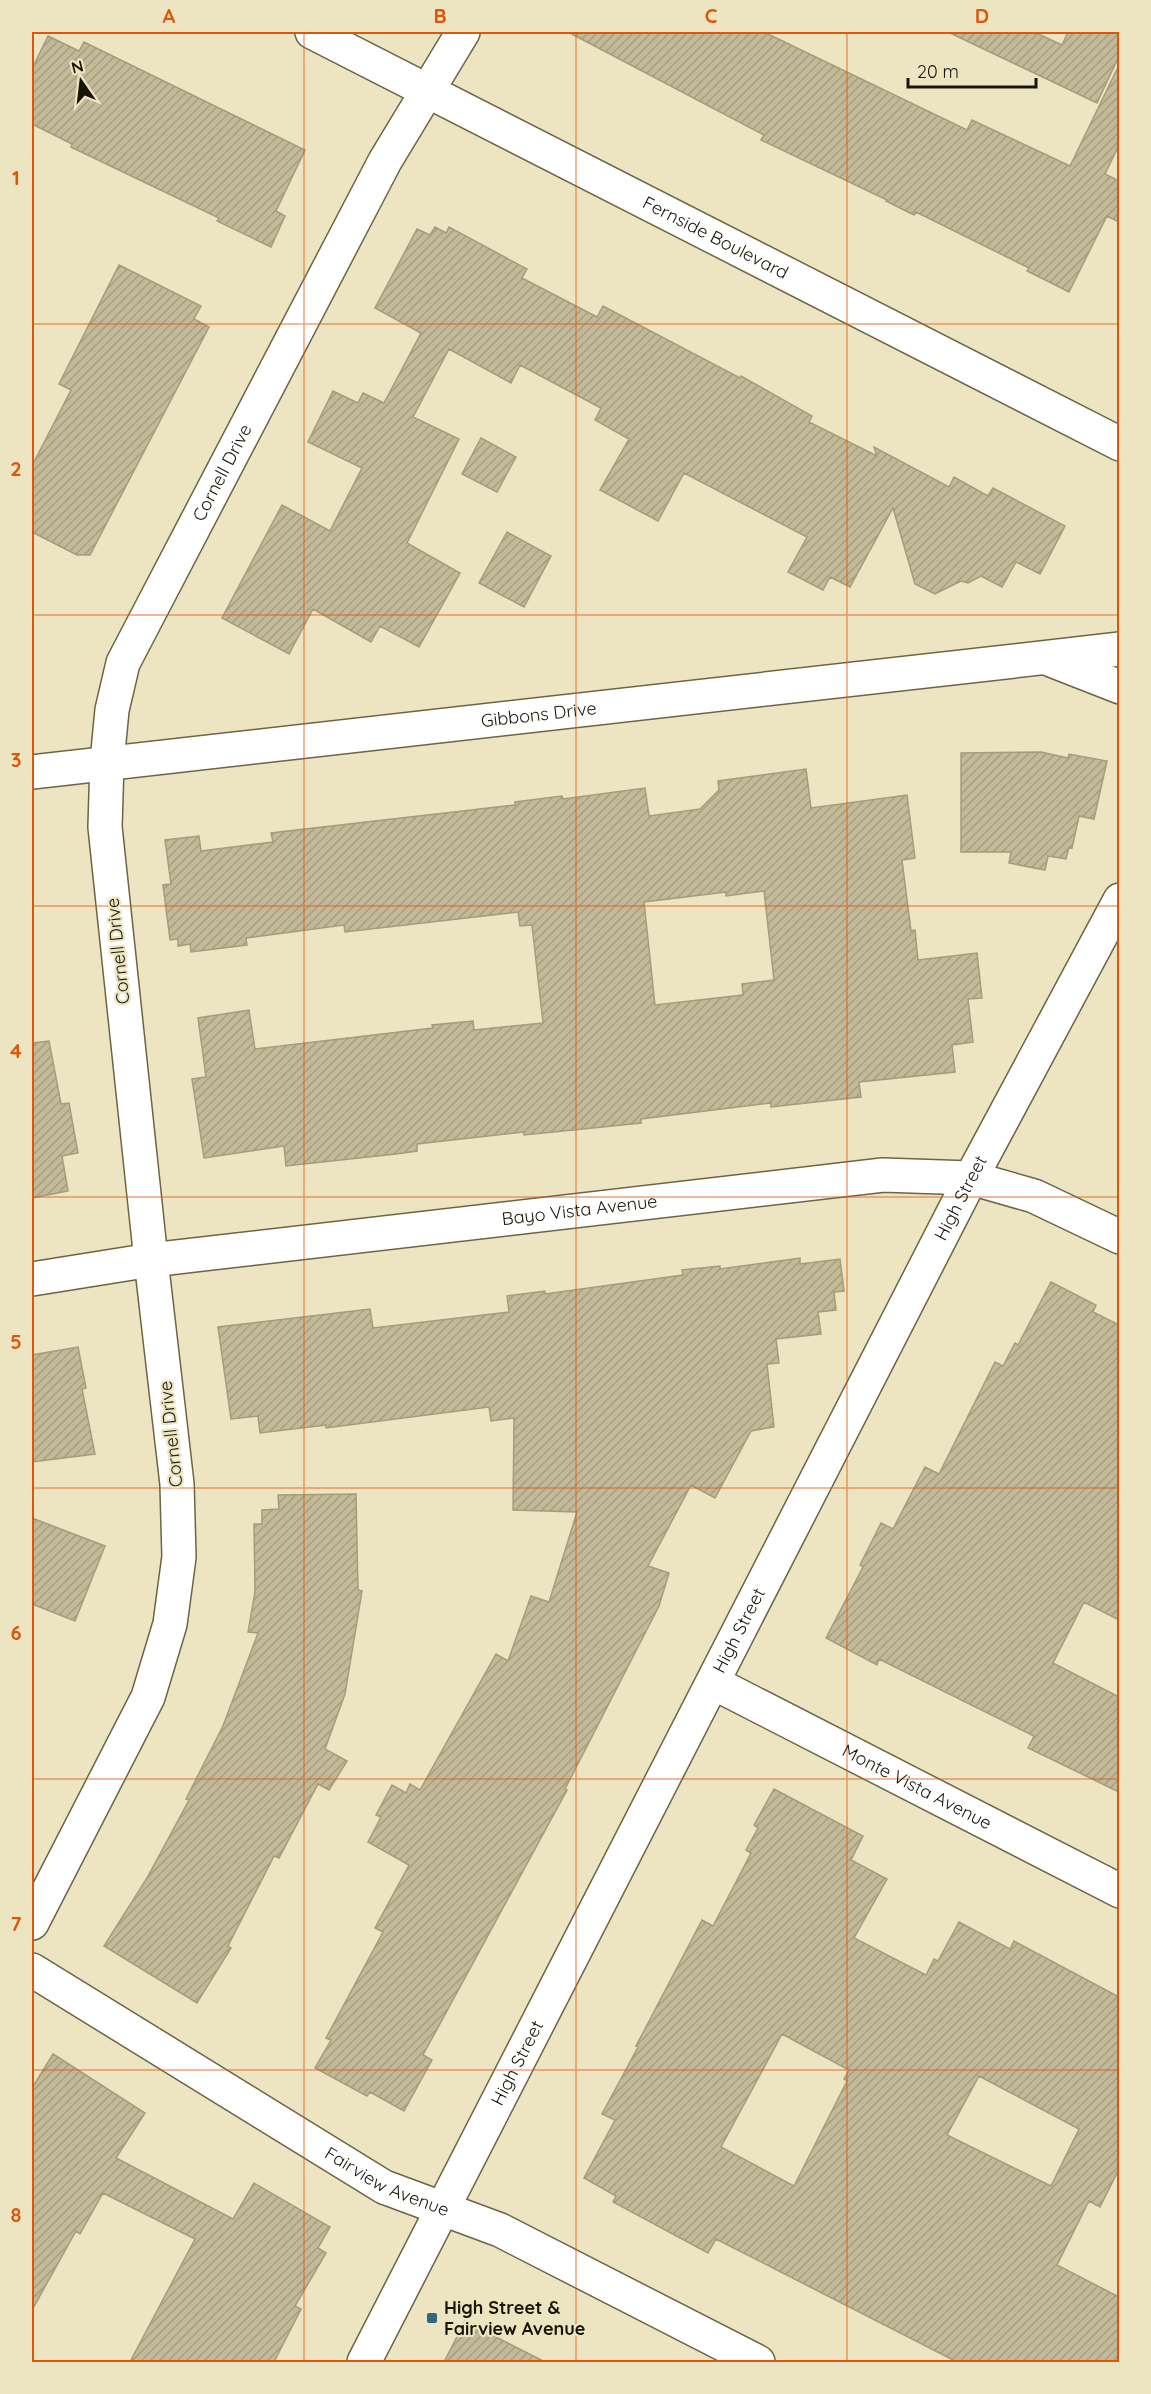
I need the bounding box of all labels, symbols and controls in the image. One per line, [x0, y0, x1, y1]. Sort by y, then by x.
text: A [163, 3, 176, 28]
text: B [433, 3, 447, 28]
text: C [705, 3, 718, 28]
text: D [975, 3, 989, 28]
north arrow [51, 51, 111, 111]
scale bar [908, 51, 1036, 89]
text: N [69, 55, 85, 78]
text: 20 m [917, 60, 959, 83]
text: 1 [12, 165, 20, 190]
street label: Fernside Boulevard [639, 191, 793, 284]
street label: Cornell Drive [187, 420, 257, 525]
text: 2 [10, 456, 22, 481]
street label: Gibbons Drive [480, 696, 598, 732]
text: 3 [11, 747, 21, 772]
street label: Cornell Drive [100, 897, 135, 1005]
text: 4 [10, 1038, 22, 1063]
street label: High Street [929, 1151, 992, 1244]
street label: Bayo Vista Avenue [501, 1189, 659, 1230]
text: 5 [10, 1329, 22, 1354]
street label: Cornell Drive [153, 1380, 188, 1488]
street label: High Street [707, 1584, 770, 1677]
text: 6 [10, 1620, 22, 1645]
street label: Monte Vista Avenue [838, 1739, 996, 1834]
text: 7 [11, 1911, 22, 1936]
street label: High Street [486, 2016, 548, 2109]
street label: Fairview Avenue [321, 2141, 452, 2221]
text: 8 [11, 2202, 22, 2227]
place label: High Street & Fairview Avenue [444, 2296, 585, 2340]
marker: High Street & Fairview Avenue [425, 2311, 439, 2325]

